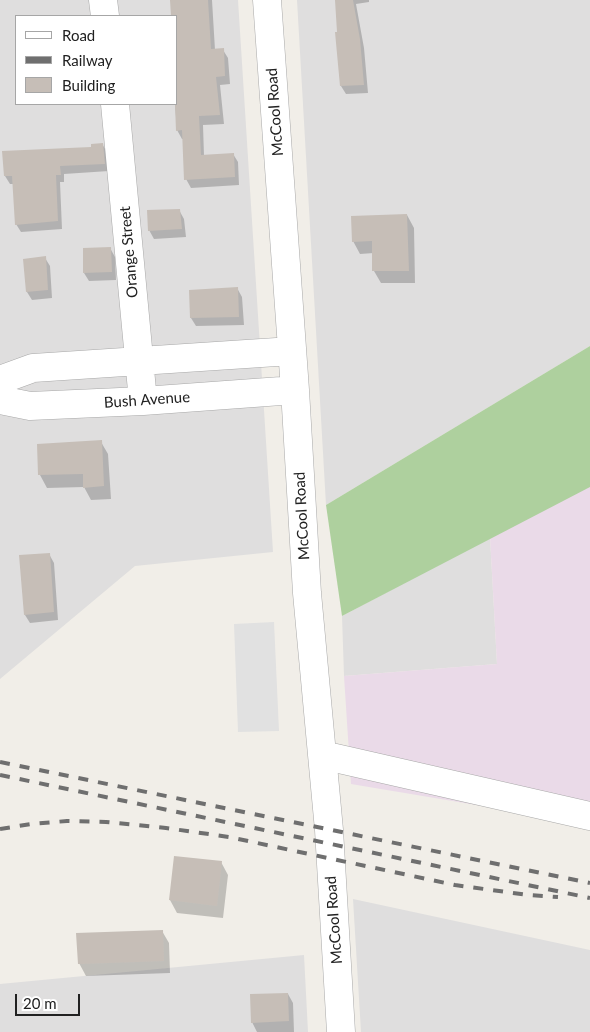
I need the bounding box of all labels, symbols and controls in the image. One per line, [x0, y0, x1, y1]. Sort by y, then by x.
legend [15, 15, 178, 105]
text: Road [62, 26, 95, 44]
text: Railway [62, 51, 113, 69]
street label: McCool Road [263, 67, 287, 157]
text: Building [62, 76, 115, 94]
street label: Orange Street [116, 205, 142, 299]
street label: Bush Avenue [103, 388, 191, 412]
street label: McCool Road [291, 471, 313, 561]
street label: McCool Road [322, 875, 346, 965]
scale bar [18, 984, 82, 1016]
text: 20 m [23, 994, 57, 1012]

